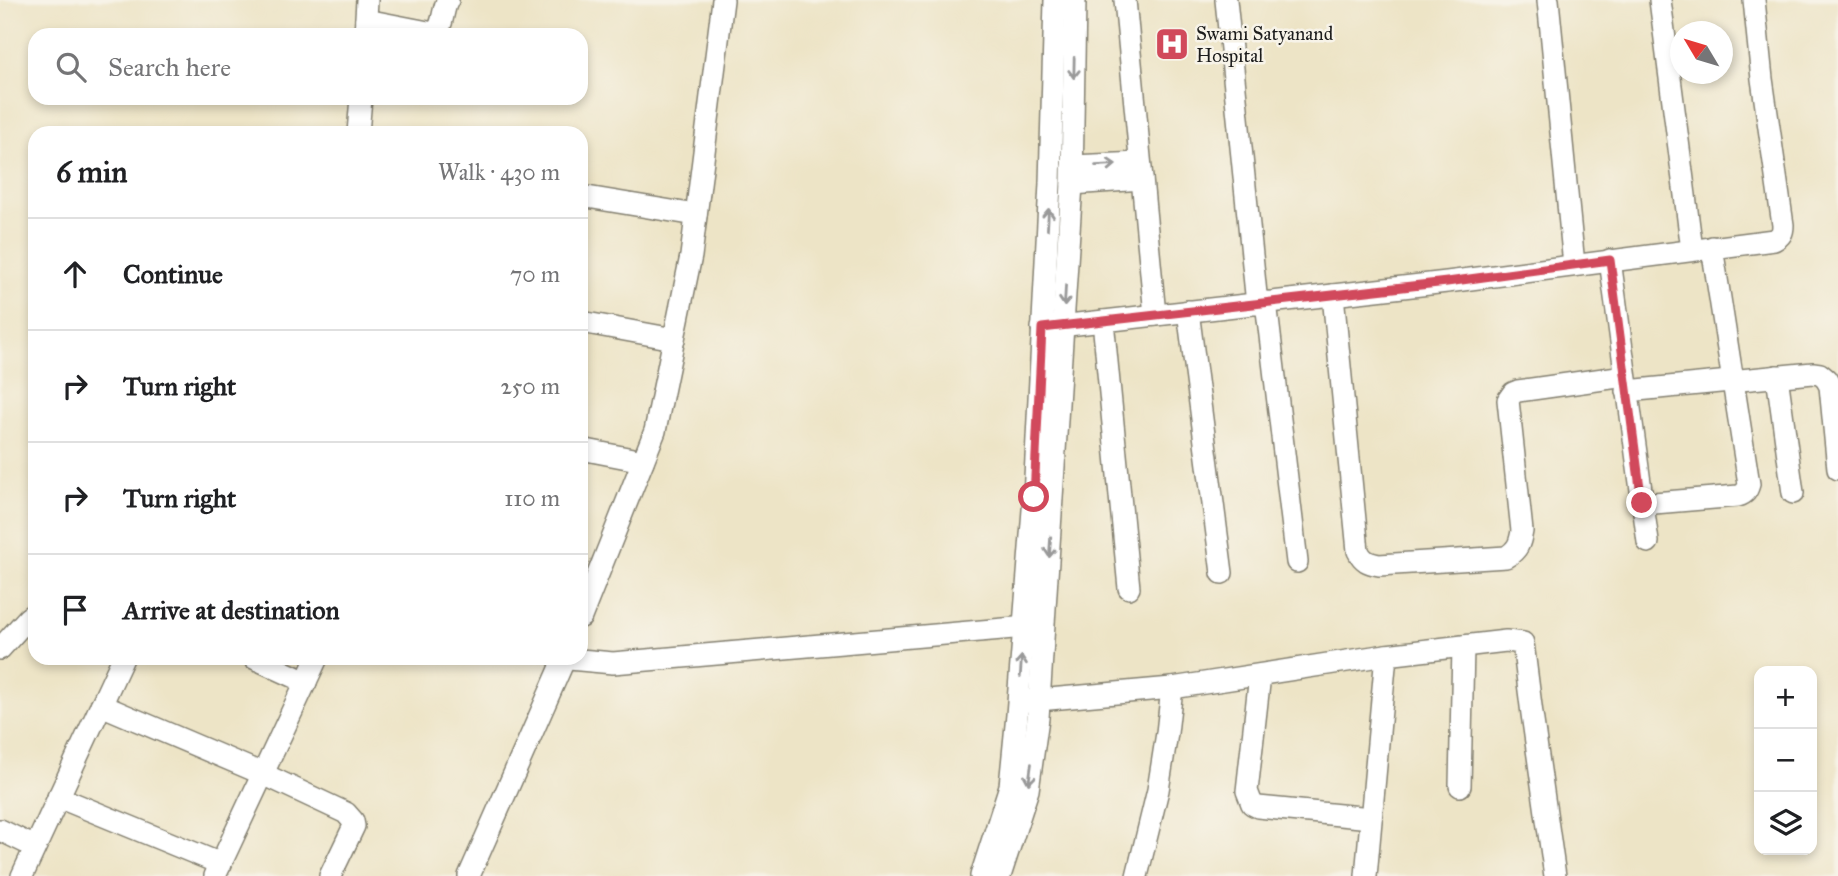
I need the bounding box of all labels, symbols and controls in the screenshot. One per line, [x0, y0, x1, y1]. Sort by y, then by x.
north arrow [1670, 21, 1733, 84]
place label: Swami Satyanand Hospital [1196, 22, 1334, 67]
hospital icon: Swami Satyanand Hospital [1153, 25, 1191, 63]
search box [28, 28, 588, 105]
icon: search [52, 48, 90, 86]
text: Search here [108, 51, 231, 83]
one-way arrow [1067, 56, 1081, 79]
text: 6 min [56, 154, 128, 190]
text: Walk · 430 m [438, 158, 560, 186]
one-way arrow [1095, 158, 1118, 171]
one-way arrow [1041, 208, 1054, 231]
icon: ahead [56, 255, 94, 293]
text: Continue [123, 258, 223, 290]
text: 70 m [510, 260, 560, 288]
one-way arrow [1058, 284, 1071, 306]
icon: right [56, 367, 94, 405]
text: Turn right [123, 370, 236, 402]
text: 250 m [500, 372, 560, 400]
icon: right [56, 479, 94, 517]
route start [1018, 481, 1049, 512]
text: Turn right [123, 482, 236, 514]
text: 110 m [504, 484, 560, 512]
route end [1626, 487, 1657, 518]
one-way arrow [1043, 535, 1056, 558]
icon: arrive [56, 591, 94, 629]
text: Arrive at destination [123, 594, 340, 626]
one-way arrow [1015, 655, 1028, 678]
map controls [1754, 666, 1817, 855]
button: + [1754, 666, 1817, 729]
button: − [1754, 729, 1817, 792]
one-way arrow [1023, 762, 1036, 784]
button: layers [1754, 792, 1817, 855]

